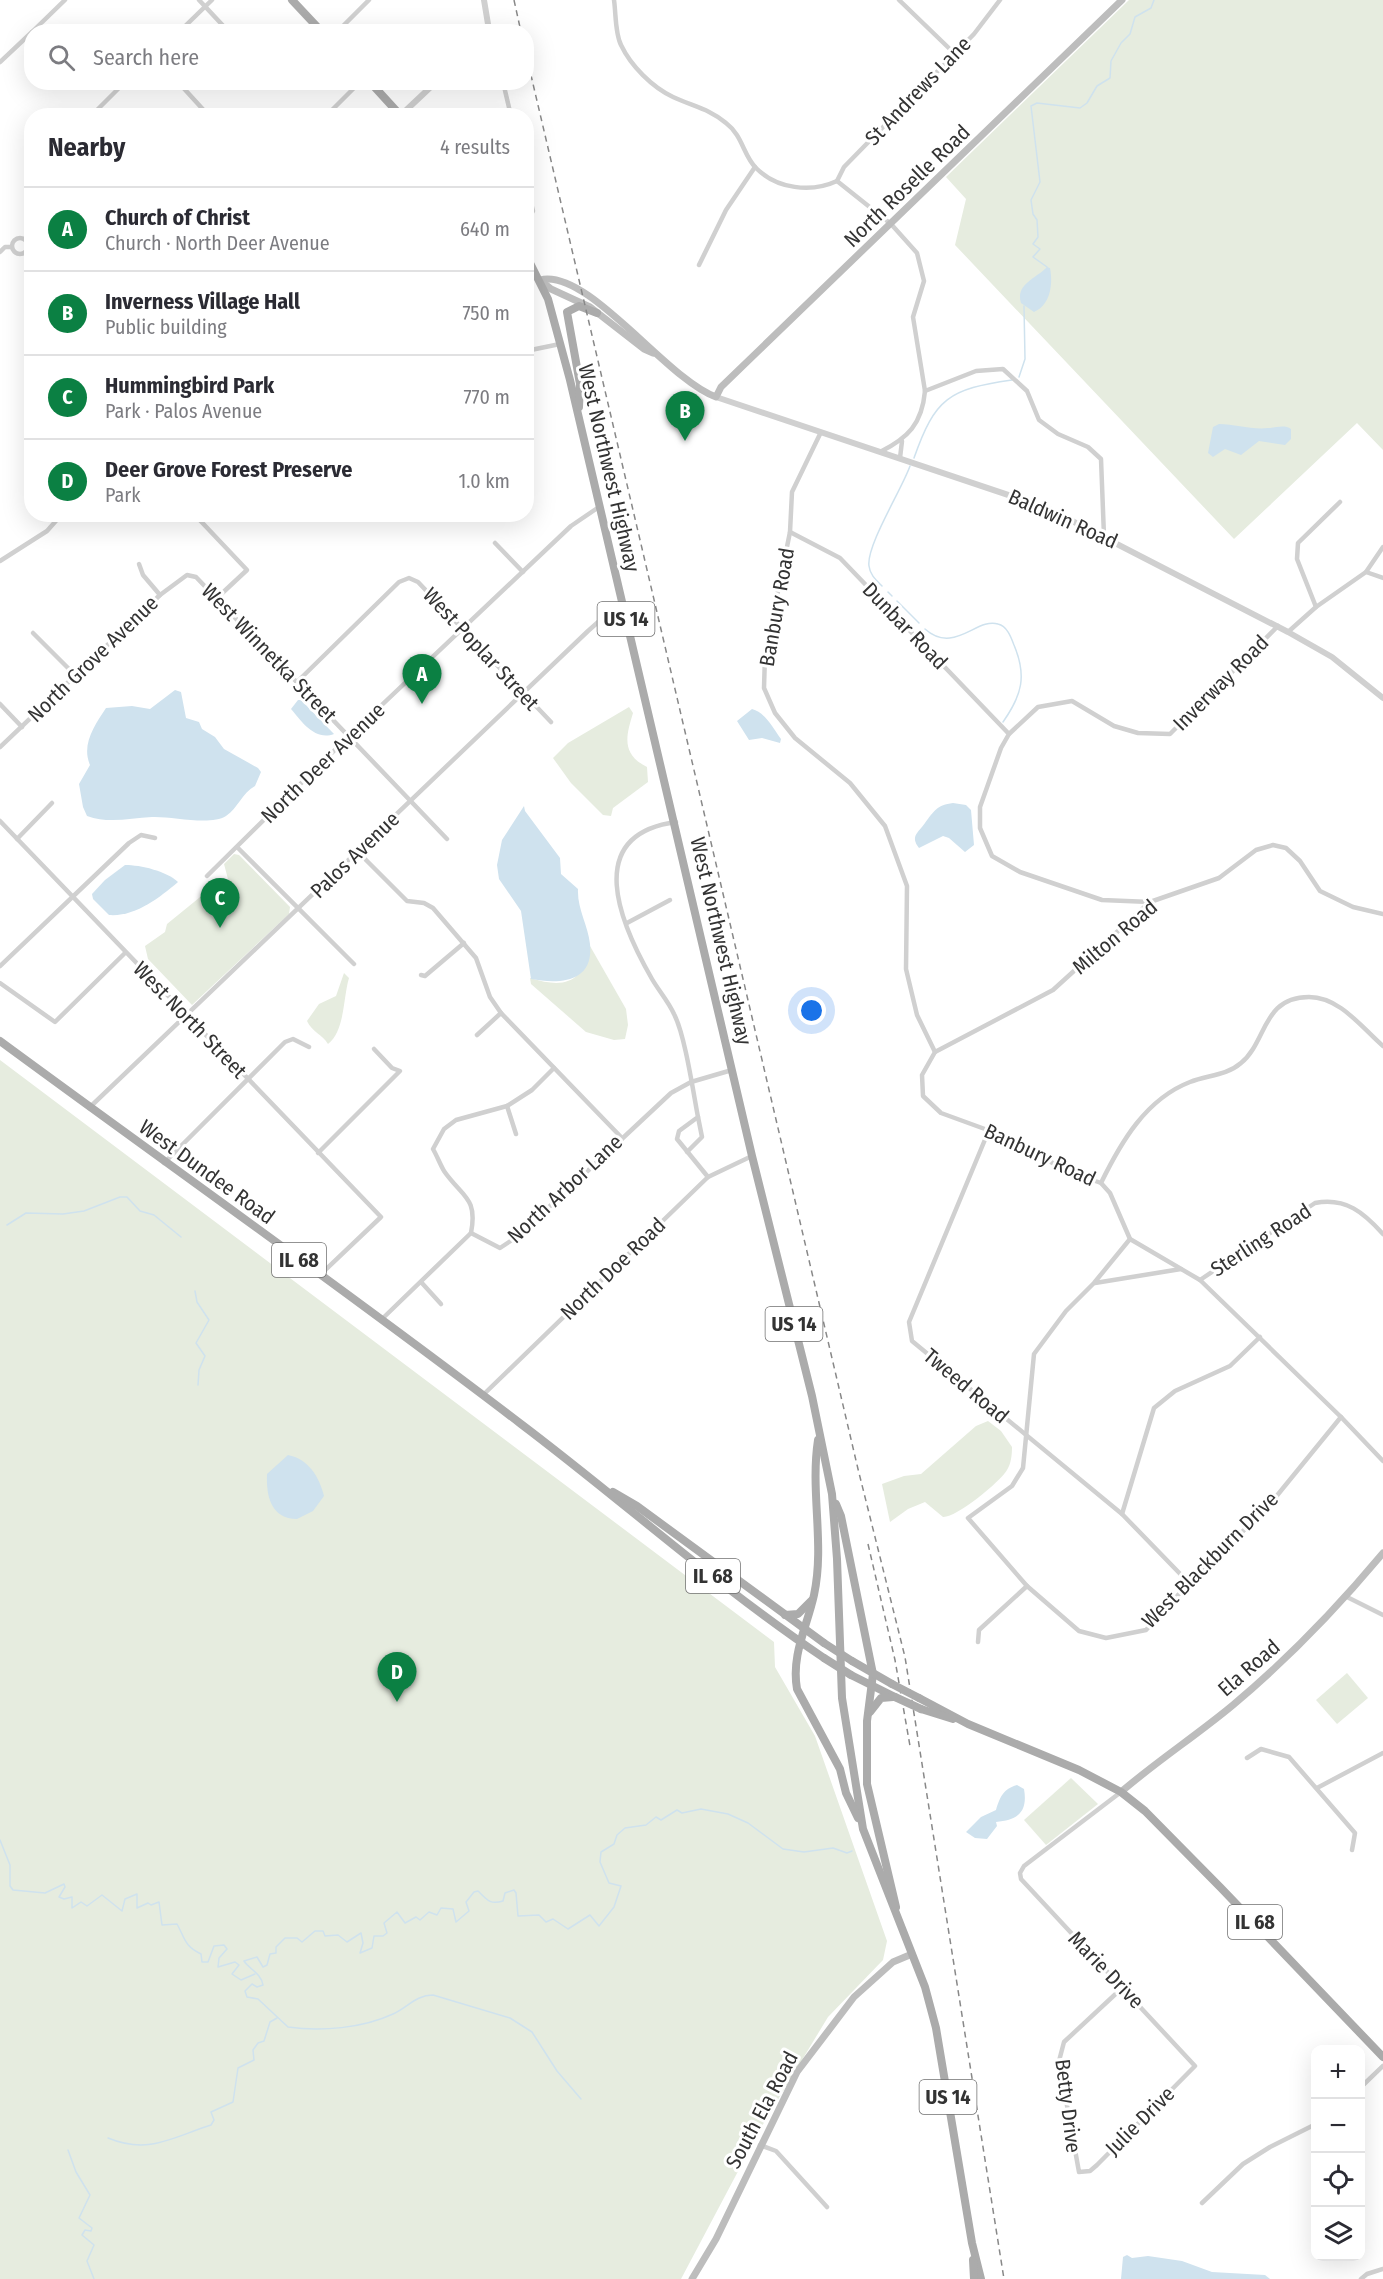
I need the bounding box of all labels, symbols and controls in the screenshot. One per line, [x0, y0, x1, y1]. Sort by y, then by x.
search box [24, 24, 534, 90]
street label: St Andrews Lane [860, 31, 976, 151]
icon: search [45, 41, 78, 74]
text: Search here [93, 44, 199, 71]
street label: North Roselle Road [839, 119, 975, 253]
text: Nearby [48, 132, 125, 163]
text: 4 results [440, 135, 510, 159]
text: Church of Christ [105, 204, 250, 231]
text: A [62, 217, 73, 241]
text: 640 m [460, 217, 510, 241]
text: Church · North Deer Avenue [105, 231, 330, 255]
text: Inverness Village Hall [105, 288, 300, 315]
text: B [62, 301, 73, 325]
text: 750 m [463, 301, 510, 325]
text: Public building [105, 315, 227, 339]
street label: West Northwest Highway [572, 362, 646, 575]
text: Hummingbird Park [105, 372, 274, 399]
text: C [62, 385, 73, 409]
text: 770 m [463, 385, 510, 409]
pin: B [666, 392, 704, 441]
text: Park · Palos Avenue [105, 399, 262, 423]
text: Deer Grove Forest Preserve [105, 456, 352, 483]
text: D [62, 469, 73, 493]
text: 1.0 km [458, 469, 510, 493]
text: Park [105, 483, 141, 507]
street label: Baldwin Road [1004, 483, 1122, 555]
street label: Banbury Road [754, 546, 800, 668]
street label: Dunbar Road [857, 577, 953, 675]
street label: West Winnetka Street [196, 578, 342, 728]
street label: West Poplar Street [417, 582, 545, 716]
street label: North Grove Avenue [22, 590, 164, 728]
road number: US 14 [598, 602, 654, 636]
street label: Inverway Road [1168, 630, 1274, 736]
pin: A [402, 654, 442, 704]
street label: North Deer Avenue [256, 697, 390, 829]
street label: Palos Avenue [305, 806, 405, 904]
street label: West Northwest Highway [684, 835, 758, 1048]
pin: C [200, 878, 240, 928]
street label: Milton Road [1067, 894, 1163, 980]
street label: West North Street [128, 956, 252, 1084]
your location [797, 996, 826, 1025]
street label: West Dundee Road [134, 1114, 280, 1230]
street label: Banbury Road [980, 1118, 1100, 1192]
street label: North Arbor Lane [502, 1129, 628, 1249]
street label: Sterling Road [1206, 1198, 1316, 1282]
street label: North Doe Road [555, 1212, 671, 1326]
road number: IL 68 [272, 1243, 326, 1277]
road number: US 14 [766, 1307, 822, 1341]
street label: Tweed Road [918, 1343, 1014, 1429]
street label: West Blackburn Drive [1136, 1486, 1284, 1634]
road number: IL 68 [686, 1559, 740, 1593]
street label: Ela Road [1213, 1634, 1285, 1702]
pin: D [378, 1652, 416, 1702]
road number: IL 68 [1228, 1905, 1282, 1939]
street label: Marie Drive [1063, 1926, 1149, 2014]
map controls [1311, 2045, 1365, 2261]
button: + [1311, 2045, 1365, 2099]
street label: South Ela Road [720, 2047, 804, 2173]
street label: Betty Drive [1049, 2058, 1087, 2154]
road number: US 14 [920, 2080, 976, 2114]
street label: Julie Drive [1100, 2081, 1180, 2161]
button: − [1311, 2099, 1365, 2153]
button: locate [1311, 2153, 1365, 2207]
button: layers [1311, 2207, 1365, 2261]

